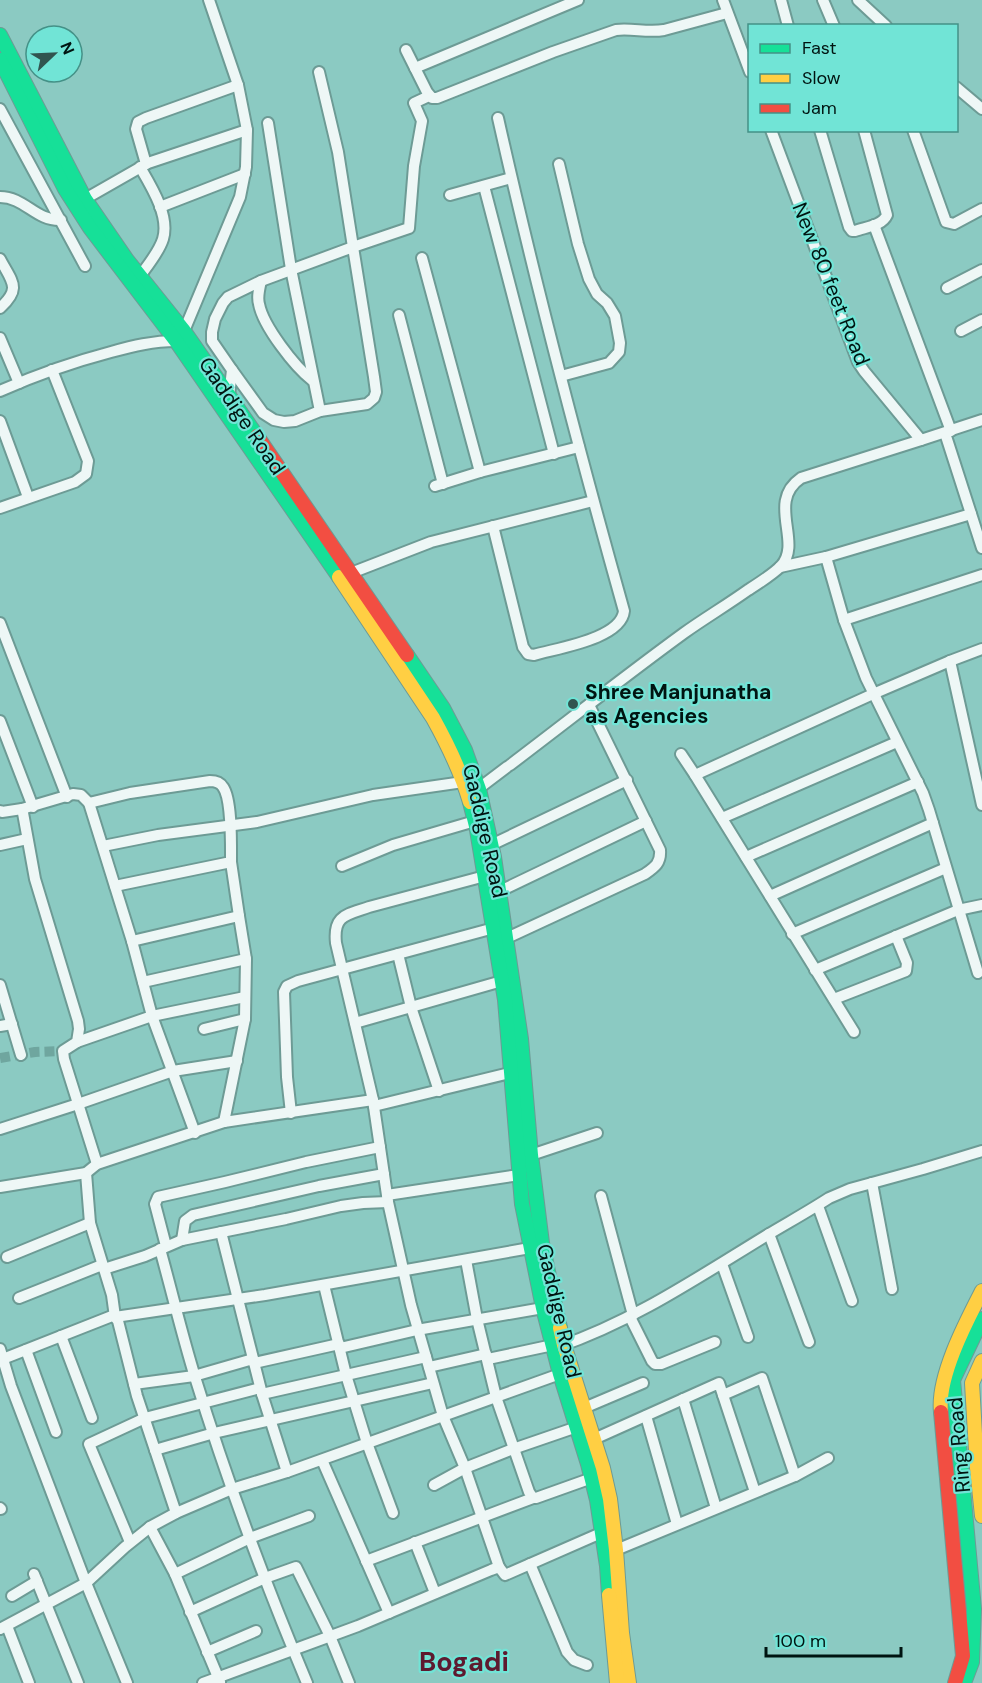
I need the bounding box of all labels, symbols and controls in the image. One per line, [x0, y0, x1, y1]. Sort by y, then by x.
north arrow [24, 24, 84, 84]
legend [748, 24, 958, 132]
text: Fast [802, 36, 837, 60]
text: N [55, 39, 79, 58]
text: Slow [802, 66, 841, 90]
text: Jam [802, 96, 837, 120]
street label: New 80 feet Road [786, 198, 876, 370]
street label: Gaddige Road [192, 352, 292, 480]
place label: Shree Manjunatha as Agencies [585, 678, 771, 730]
marker: Shree Manjunatha as Agencies [566, 697, 580, 711]
street label: Gaddige Road [456, 761, 514, 901]
street label: Gaddige Road [530, 1241, 588, 1381]
street label: Ring Road [941, 1396, 977, 1494]
scale bar [766, 1620, 901, 1658]
text: 100 m [775, 1629, 826, 1653]
district label: Bogadi [419, 1644, 509, 1679]

